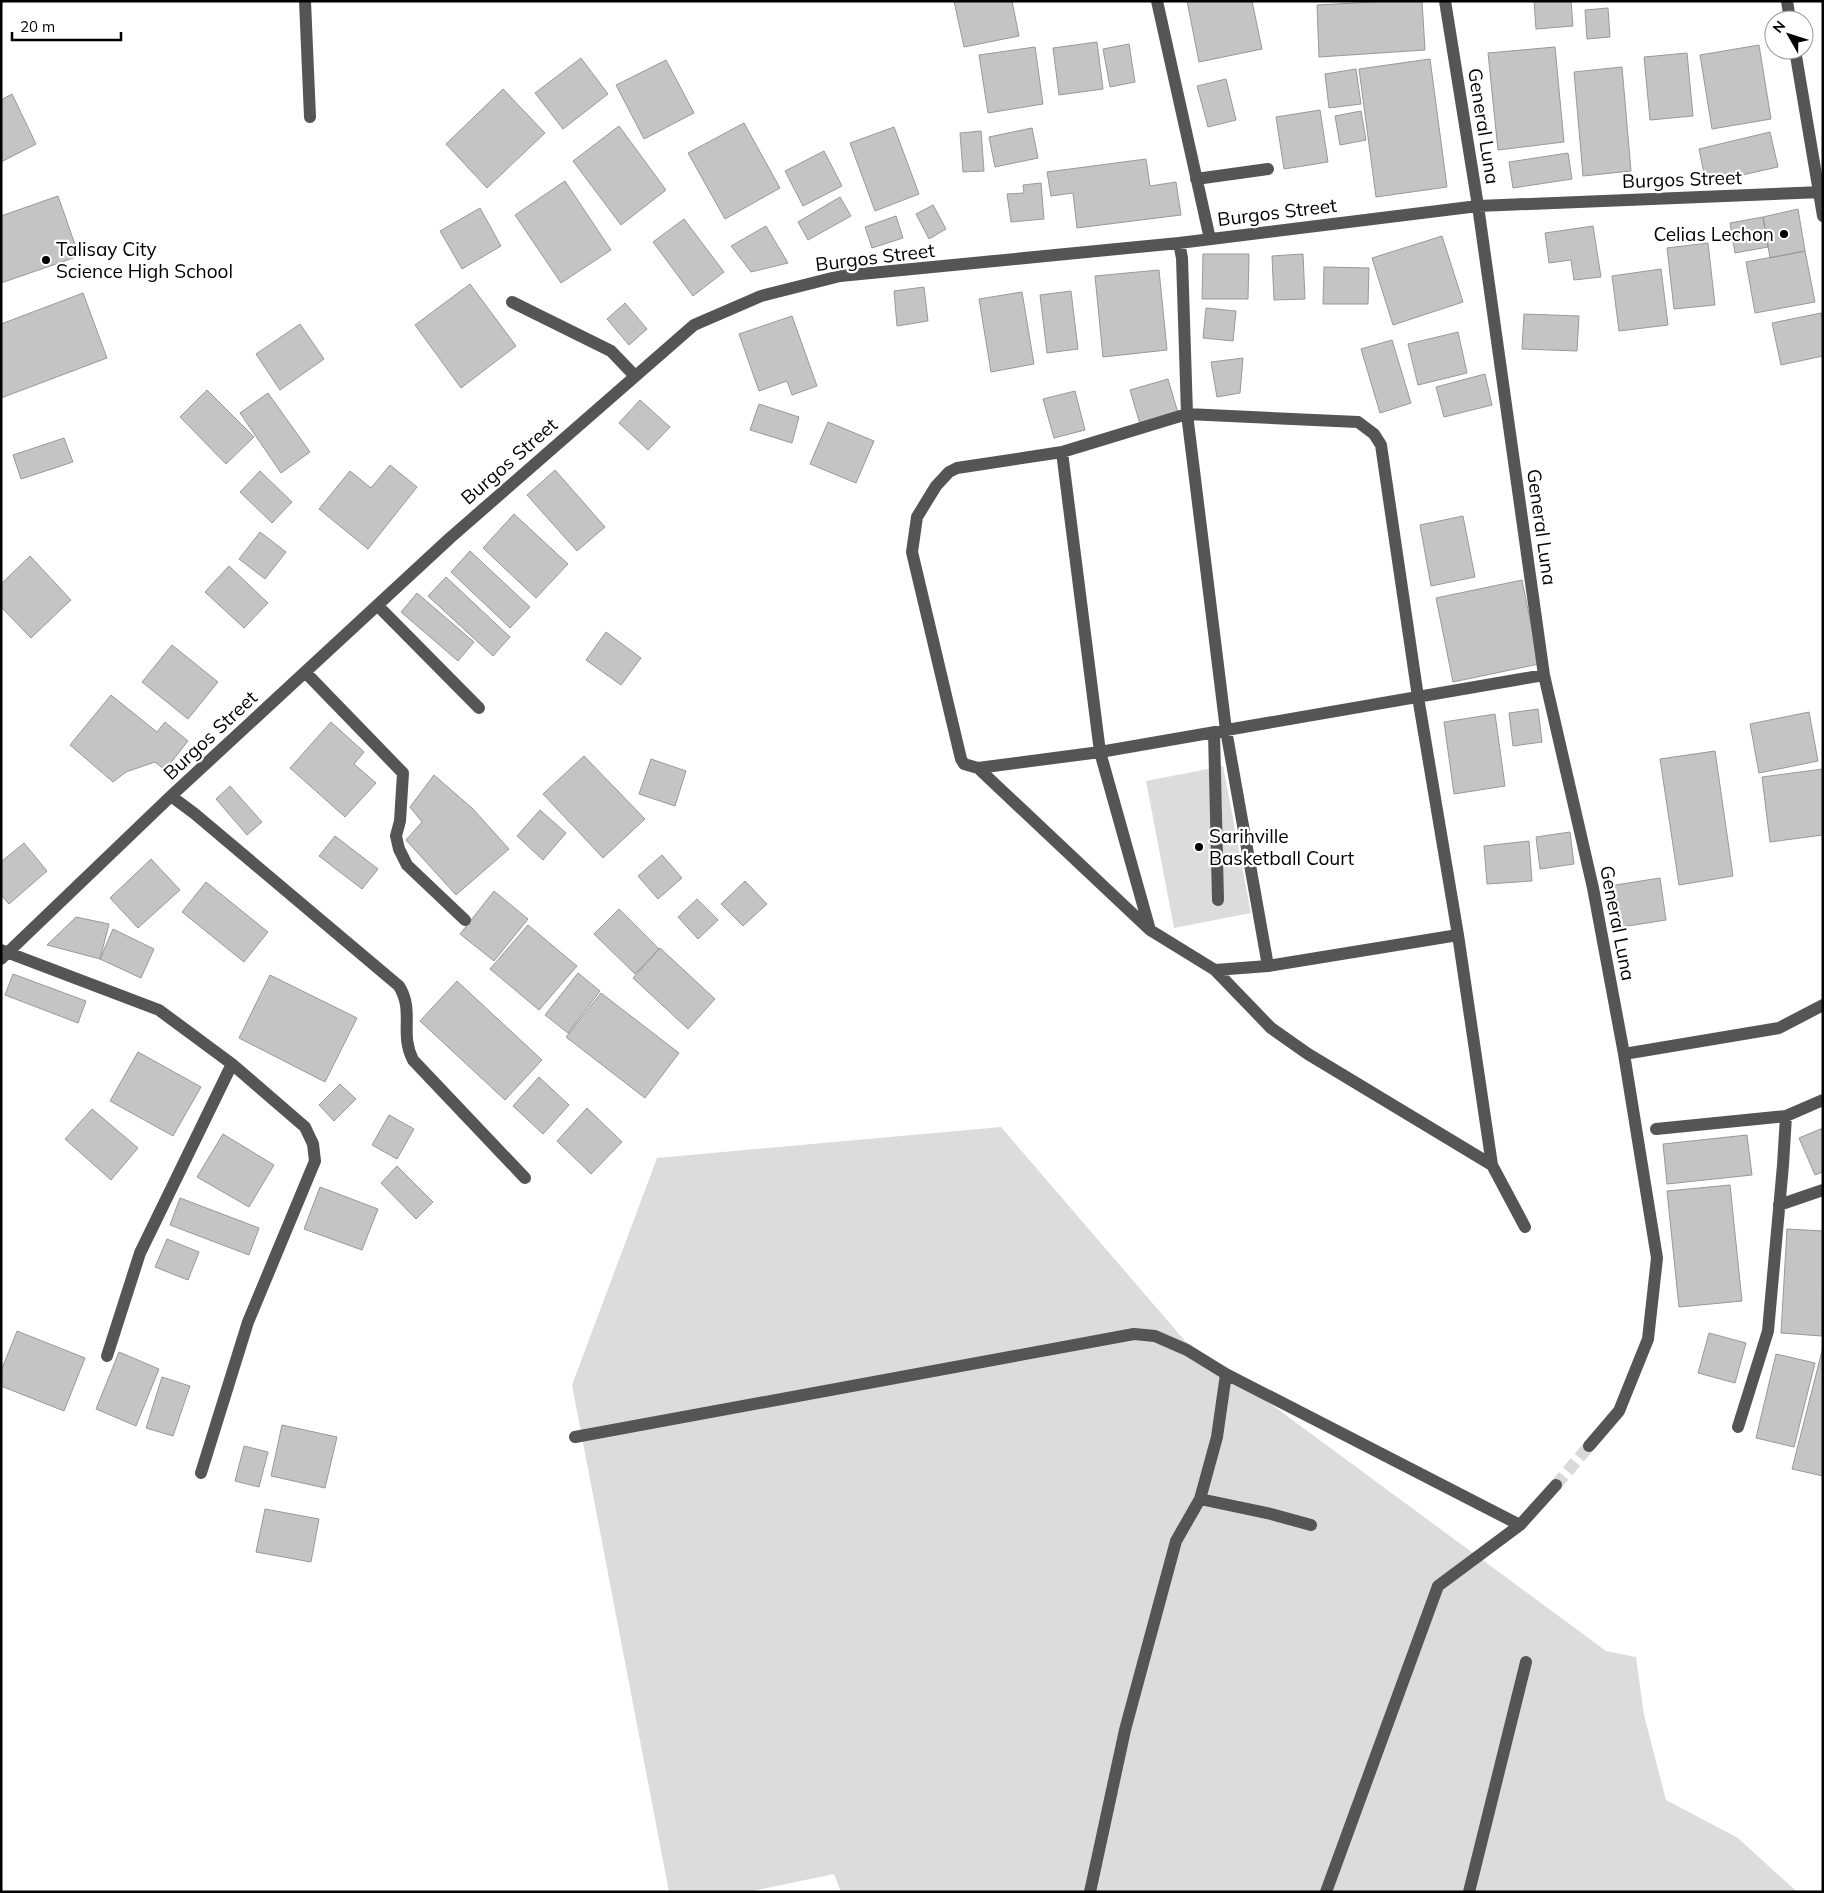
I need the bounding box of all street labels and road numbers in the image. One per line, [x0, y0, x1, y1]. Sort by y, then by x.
street label: General Luna [1463, 66, 1505, 186]
street label: Burgos Street [1622, 165, 1743, 193]
street label: Burgos Street [1216, 193, 1338, 231]
street label: Burgos Street [814, 238, 936, 276]
street label: Burgos Street [456, 412, 562, 509]
street label: General Luna [1522, 467, 1562, 587]
street label: Burgos Street [158, 685, 262, 785]
street label: General Luna [1595, 863, 1641, 983]

